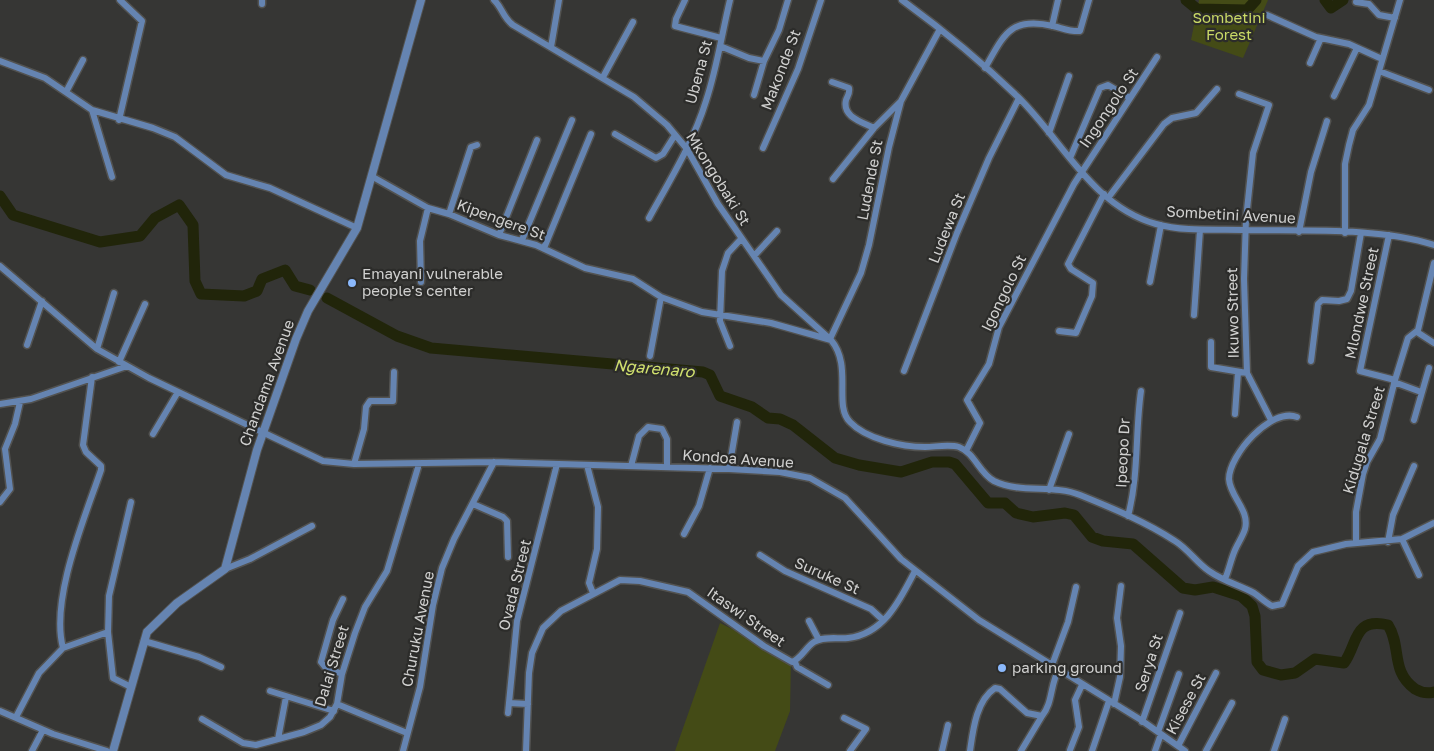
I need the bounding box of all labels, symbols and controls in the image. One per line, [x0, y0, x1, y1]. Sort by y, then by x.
park label: Sombetini Forest [1192, 8, 1266, 43]
street label: Makonde St [756, 27, 804, 112]
street label: Ubena St [681, 38, 715, 106]
street label: Ingongolo St [1075, 64, 1141, 151]
street label: Mkongobaki St [683, 128, 755, 229]
street label: Ludende St [852, 138, 886, 222]
street label: Ludewa St [924, 190, 968, 266]
street label: Kipengere St [455, 195, 548, 243]
street label: Sombetini Avenue [1166, 202, 1297, 226]
street label: Mlondwe Street [1340, 245, 1382, 360]
street label: Igongolo St [977, 251, 1029, 334]
place label: Emayani vulnerable people's center [362, 264, 503, 299]
street label: Ikuwo Street [1222, 267, 1242, 359]
marker: Emayani vulnerable people's center [346, 277, 358, 289]
street label: Chandama Avenue [235, 317, 297, 448]
water label: Ngarenaro [613, 355, 697, 382]
street label: Kidugala Street [1338, 384, 1388, 496]
street label: Ipeopo Dr [1111, 417, 1133, 488]
street label: Kondoa Avenue [682, 445, 795, 471]
street label: Ovada Street [494, 537, 534, 632]
street label: Suruke St [792, 553, 863, 597]
street label: Churuku Avenue [397, 569, 437, 688]
street label: Itaswi Street [704, 583, 789, 650]
street label: Dalai Street [310, 623, 352, 709]
street label: Serya St [1130, 631, 1166, 694]
place label: parking ground [1012, 658, 1122, 676]
marker: parking ground [996, 662, 1008, 674]
street label: Kisese St [1162, 670, 1209, 737]

